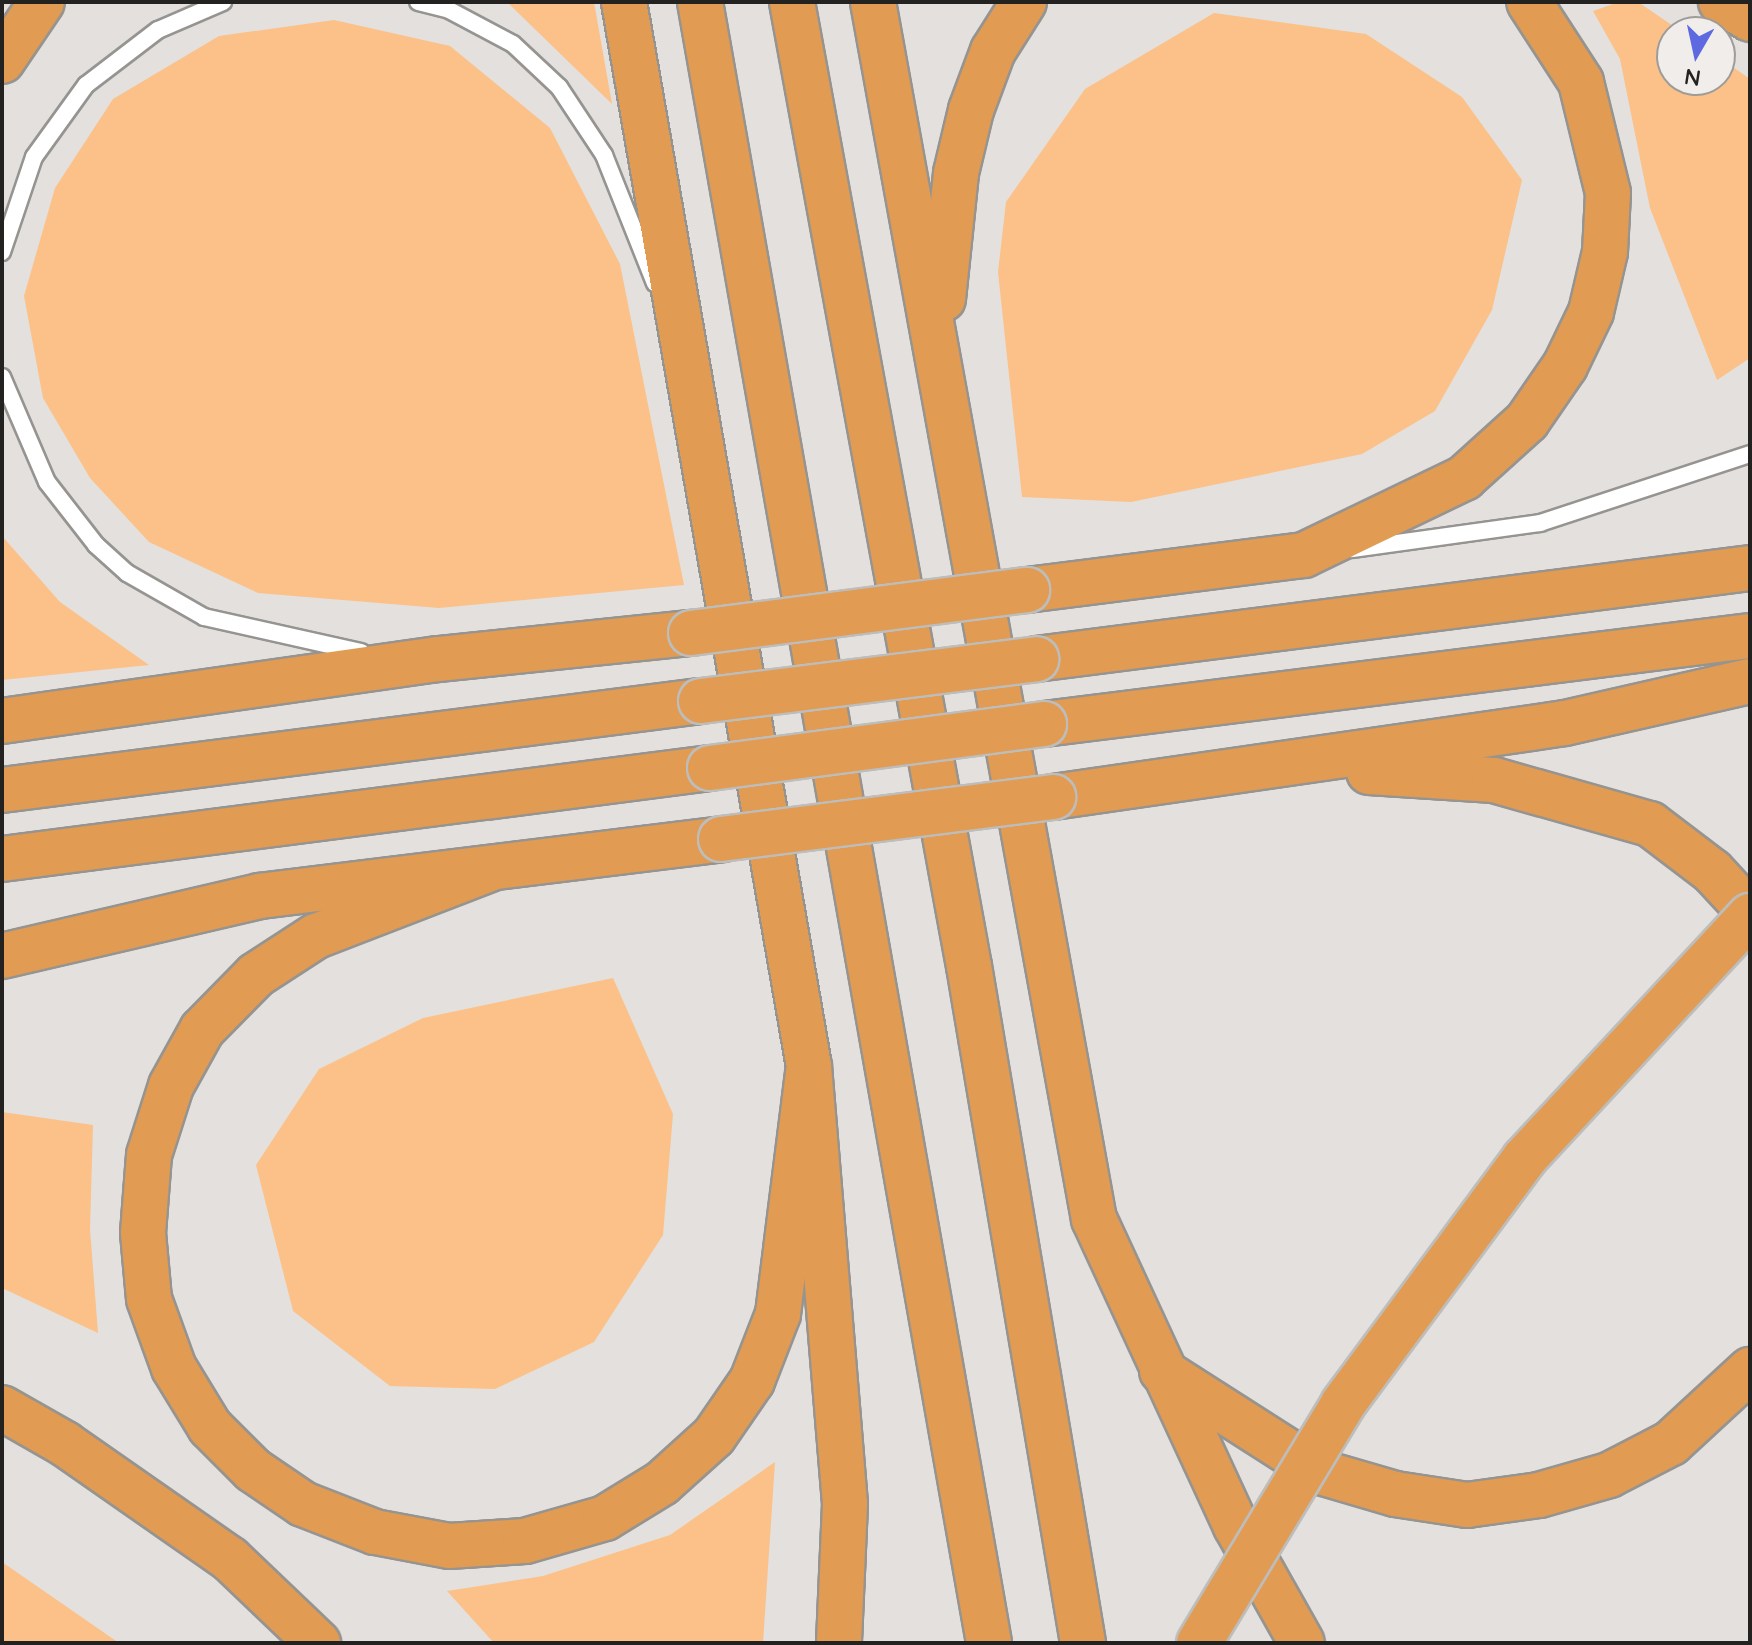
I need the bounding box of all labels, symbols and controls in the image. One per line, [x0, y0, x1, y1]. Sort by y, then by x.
north arrow [1656, 16, 1736, 96]
text: N [1682, 63, 1703, 93]

